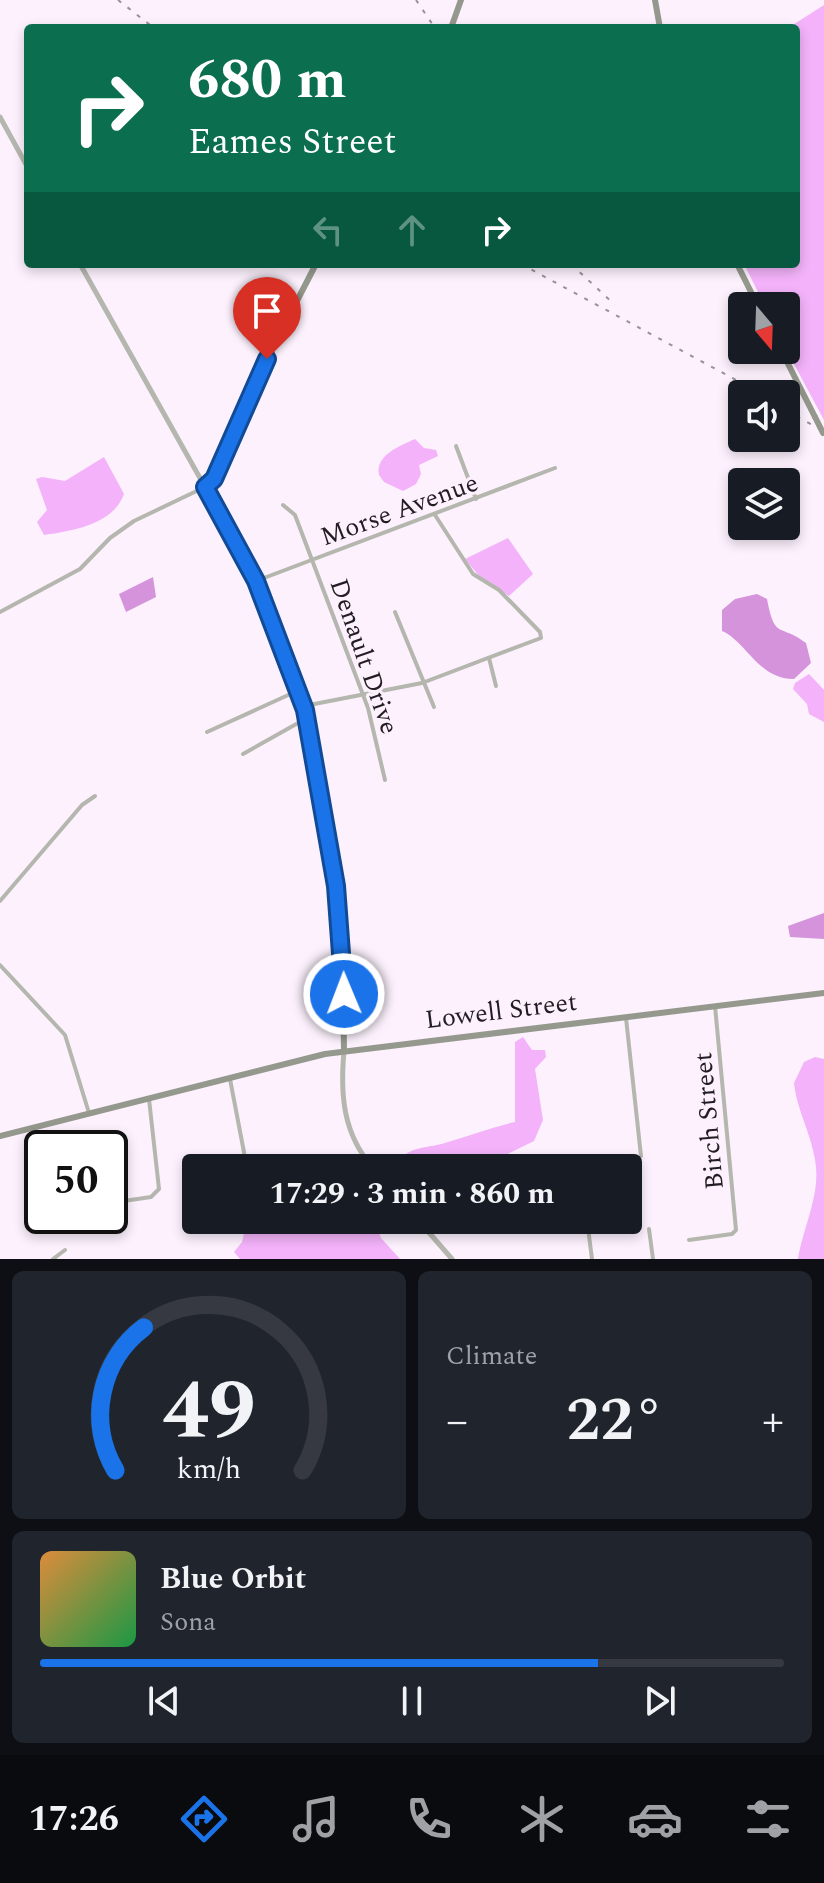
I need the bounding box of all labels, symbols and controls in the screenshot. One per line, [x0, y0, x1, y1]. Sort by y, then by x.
text: 680 m [188, 38, 347, 123]
icon: right [56, 56, 160, 160]
text: Eames Street [188, 115, 396, 170]
icon: left [306, 208, 350, 252]
icon: ahead [390, 208, 434, 252]
icon: right [474, 208, 518, 252]
pin [233, 277, 301, 359]
icon: arrive [245, 289, 289, 333]
north arrow [728, 292, 800, 364]
map controls [728, 292, 800, 540]
button: sound [728, 380, 800, 452]
street label: Morse Avenue [315, 463, 484, 557]
button: layers [728, 468, 800, 540]
street label: Denault Drive [319, 573, 409, 739]
position arrow [302, 952, 386, 1036]
street label: Lowell Street [423, 982, 579, 1040]
street label: Birch Street [683, 1050, 735, 1191]
speed limit sign: 50 [24, 1130, 128, 1234]
text: 17:29 · 3 min · 860 m [269, 1171, 555, 1217]
text: Climate [446, 1336, 537, 1376]
text: 49 [162, 1349, 256, 1476]
text: 22° [566, 1375, 664, 1467]
text: − [446, 1388, 468, 1455]
text: + [762, 1388, 784, 1455]
text: km/h [177, 1448, 241, 1491]
text: Blue Orbit [160, 1556, 306, 1602]
text: Sona [160, 1602, 216, 1642]
icon: previous [142, 1679, 186, 1723]
icon: pause [390, 1679, 434, 1723]
icon: next [638, 1679, 682, 1723]
icon: directions [176, 1791, 232, 1847]
icon: music [288, 1791, 344, 1847]
icon: phone [401, 1791, 457, 1847]
icon: climate [514, 1791, 570, 1847]
icon: car [627, 1791, 683, 1847]
icon: filters [740, 1791, 796, 1847]
text: 17:26 [28, 1792, 119, 1847]

